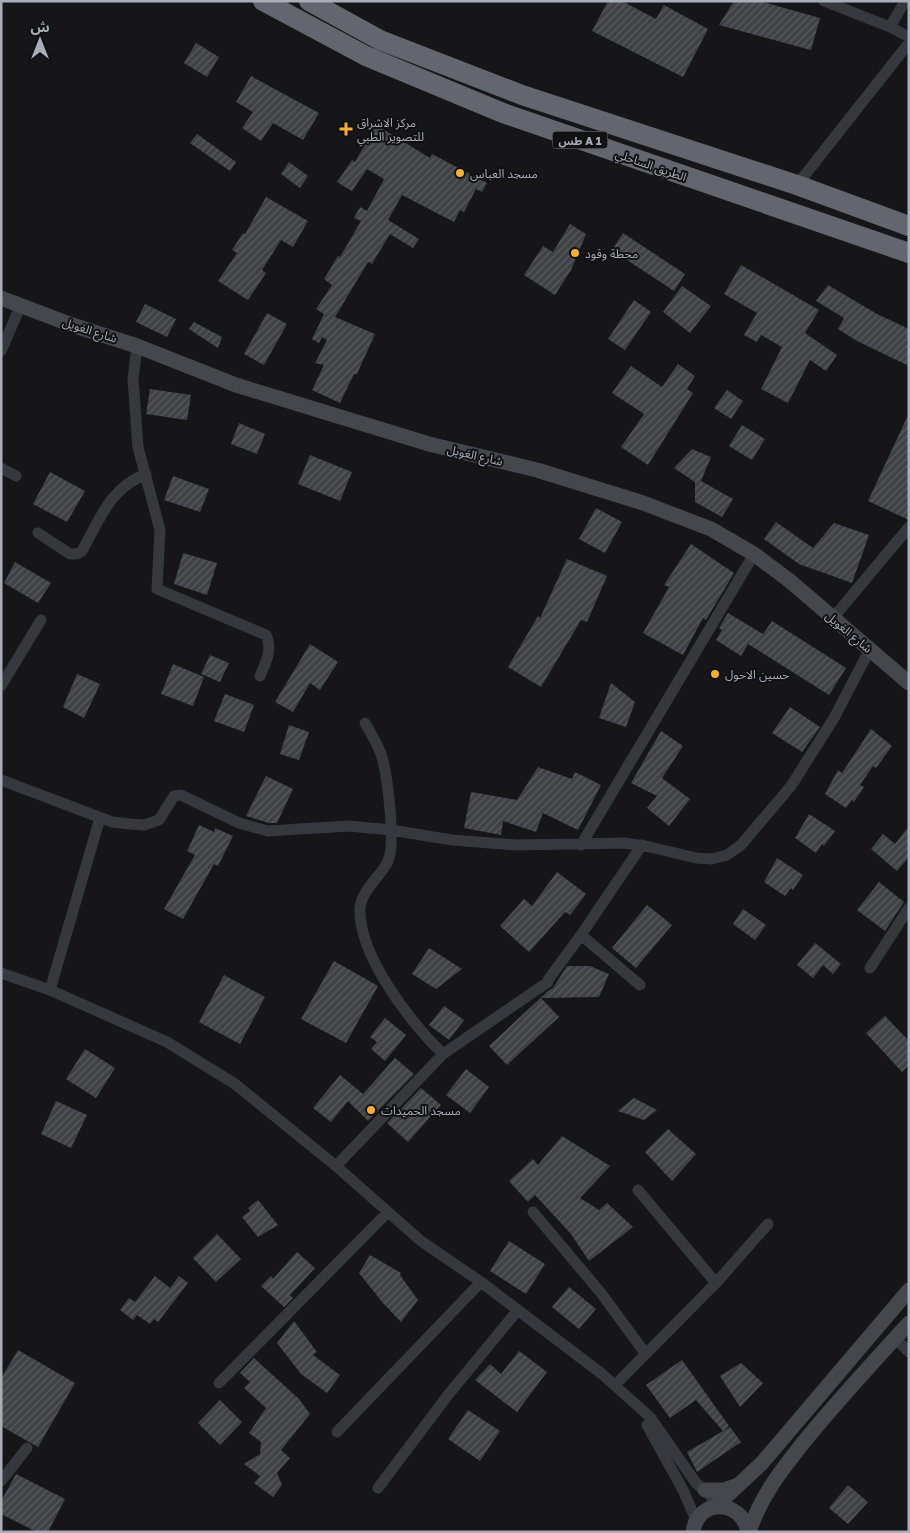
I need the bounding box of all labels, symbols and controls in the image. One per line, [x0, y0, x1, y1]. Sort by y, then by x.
north arrow [15, 15, 65, 65]
text: ش [30, 18, 50, 35]
place label: مركز الاشراق للتصوير الطبي [357, 115, 424, 146]
marker: مركز الاشراق للتصوير الطبي [339, 122, 353, 136]
road number: طس A 1 [552, 132, 608, 148]
street label: الطريق الساحلي [613, 146, 689, 187]
place label: مسجد العباس [470, 166, 538, 181]
marker: مسجد العباس [454, 167, 466, 179]
place label: محطة وقود [585, 246, 638, 261]
marker: محطة وقود [569, 247, 581, 259]
street label: شارع الغويل [60, 314, 119, 348]
street label: شارع الغويل [445, 441, 504, 471]
street label: شارع الغويل [821, 608, 876, 657]
place label: حسين الاحول [725, 667, 789, 682]
marker: حسين الاحول [709, 668, 721, 680]
place label: مسجد الحميدات [381, 1103, 461, 1118]
marker: مسجد الحميدات [365, 1104, 377, 1116]

